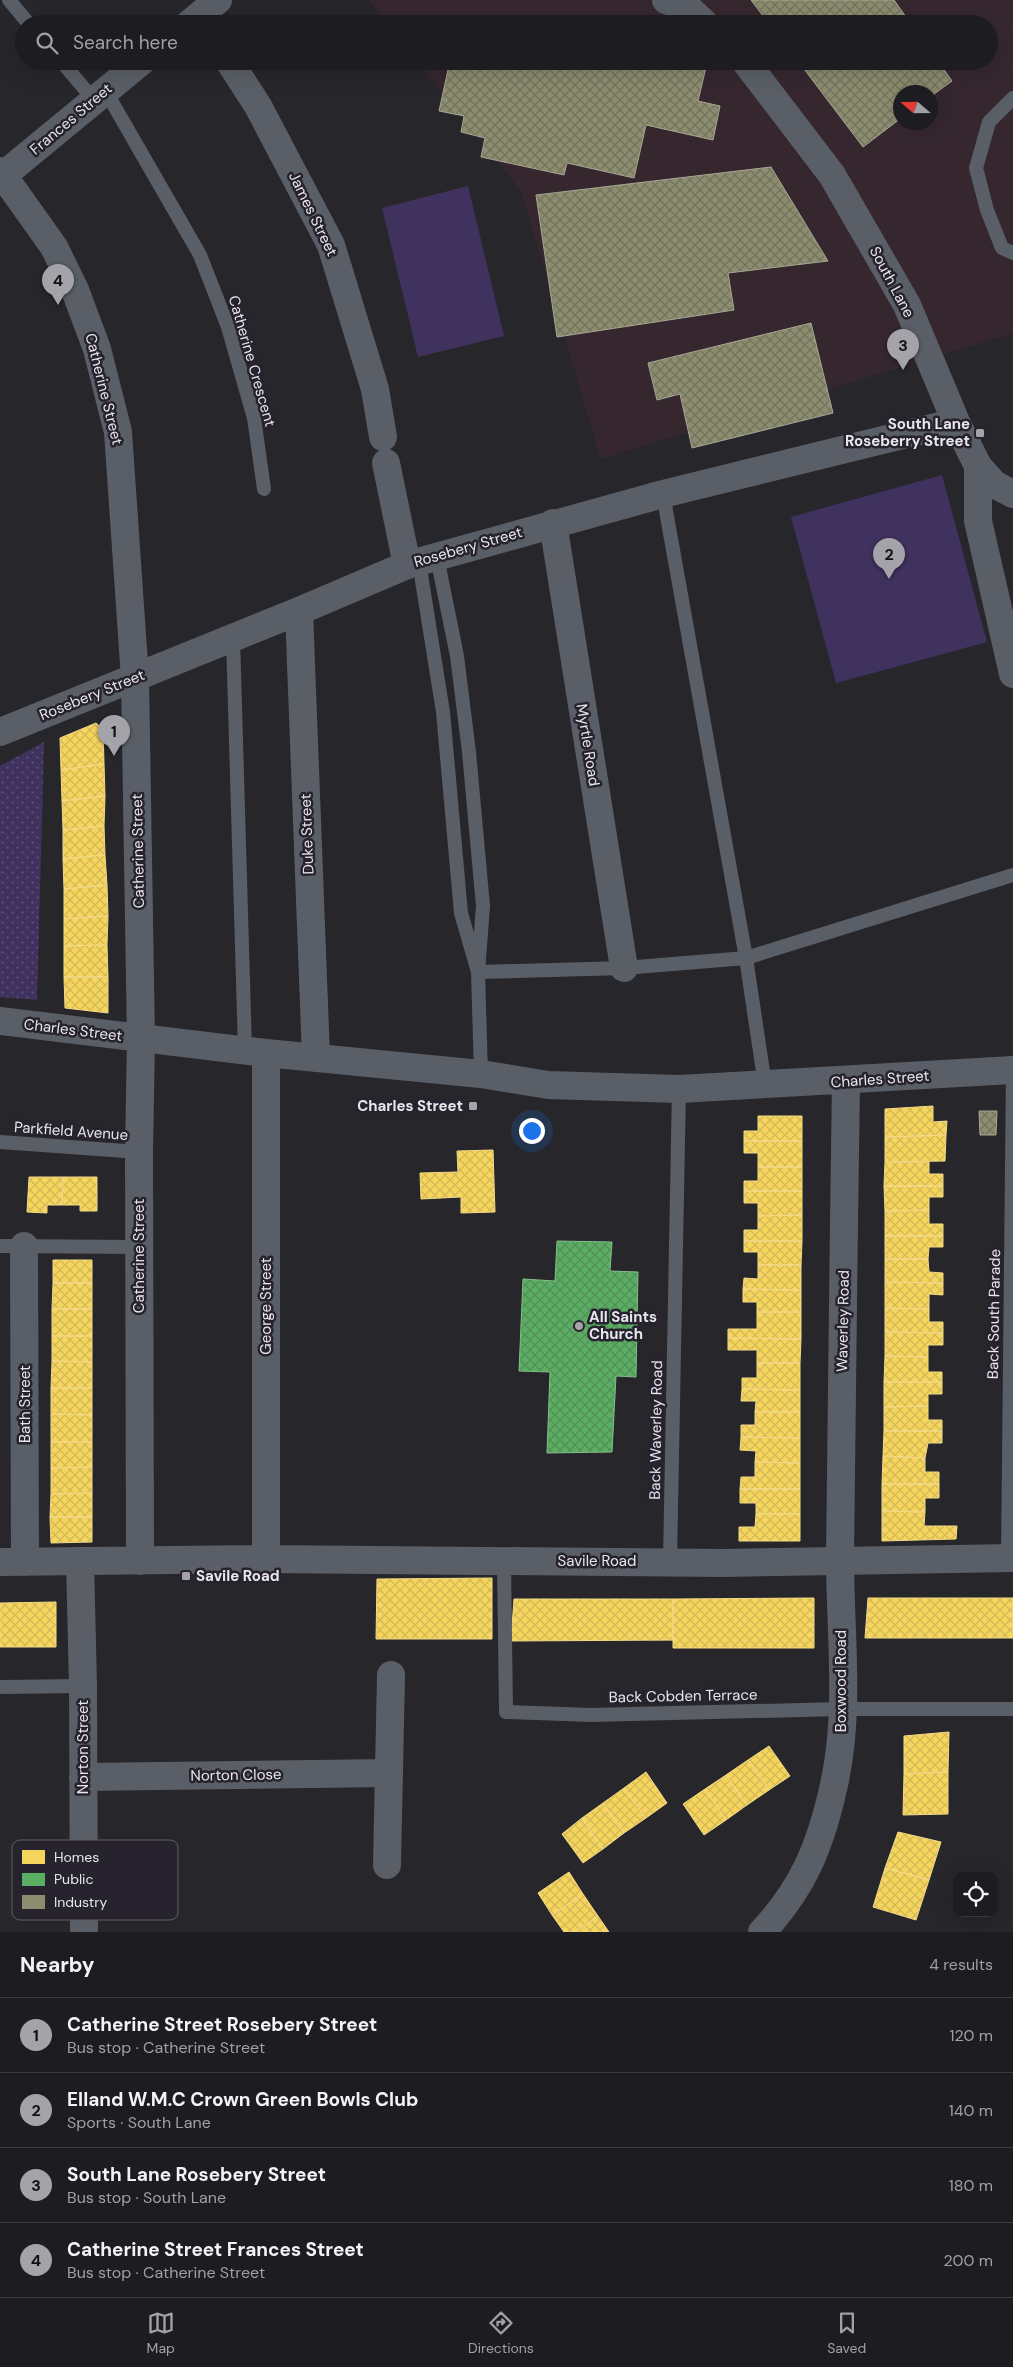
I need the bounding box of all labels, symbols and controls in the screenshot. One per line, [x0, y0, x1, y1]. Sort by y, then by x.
search box [15, 15, 998, 70]
icon: search [33, 29, 61, 57]
text: Search here [73, 30, 178, 55]
street label: Frances Street [26, 79, 116, 159]
north arrow [893, 85, 938, 130]
street label: James Street [284, 168, 342, 260]
street label: South Lane [865, 243, 919, 321]
pin: 4 [42, 264, 74, 305]
street label: Catherine Crescent [224, 293, 280, 429]
pin: 3 [887, 329, 919, 370]
street label: Catherine Street [80, 331, 128, 447]
place label: South Lane Roseberry Street [845, 414, 970, 451]
marker: South Lane Roseberry Street [974, 427, 986, 439]
street label: Rosebery Street [412, 522, 525, 572]
pin: 2 [873, 538, 905, 579]
street label: Rosebery Street [36, 665, 148, 725]
street label: Myrtle Road [572, 702, 604, 788]
pin: 1 [98, 715, 130, 756]
street label: Catherine Street [127, 793, 149, 908]
street label: Duke Street [296, 793, 318, 875]
street label: Charles Street [23, 1014, 123, 1046]
street label: Charles Street [830, 1066, 930, 1092]
place label: Charles Street [357, 1096, 463, 1116]
marker: Charles Street [467, 1100, 479, 1112]
street label: Parkfield Avenue [13, 1117, 129, 1145]
your location [519, 1118, 545, 1144]
street label: Catherine Street [129, 1199, 149, 1313]
street label: Back South Parade [983, 1249, 1005, 1379]
street label: George Street [256, 1257, 276, 1355]
street label: Waverley Road [832, 1270, 854, 1372]
place label: All Saints Church [589, 1307, 657, 1344]
marker: All Saints Church [573, 1320, 585, 1332]
street label: Back Waverley Road [645, 1360, 667, 1500]
street label: Bath Street [15, 1365, 35, 1443]
street label: Savile Road [558, 1551, 636, 1571]
place label: Savile Road [196, 1566, 280, 1586]
marker: Savile Road [180, 1570, 192, 1582]
street label: Boxwood Road [831, 1630, 851, 1732]
street label: Back Cobden Terrace [608, 1685, 758, 1707]
street label: Norton Street [73, 1700, 93, 1794]
street label: Norton Close [190, 1764, 282, 1786]
legend [12, 1840, 178, 1920]
text: Homes [54, 1848, 99, 1866]
text: Public [54, 1870, 93, 1888]
map controls [953, 1872, 998, 1917]
button: locate [953, 1872, 998, 1917]
text: Industry [54, 1893, 107, 1911]
text: Nearby [20, 1951, 94, 1979]
text: 4 results [929, 1954, 993, 1975]
text: Catherine Street Rosebery Street [67, 2012, 377, 2037]
text: 1 [33, 2025, 39, 2046]
text: 120 m [949, 2025, 993, 2046]
text: Bus stop · Catherine Street [67, 2037, 265, 2058]
text: Elland W.M.C Crown Green Bowls Club [67, 2087, 418, 2112]
text: 2 [31, 2100, 41, 2121]
text: 140 m [949, 2100, 993, 2121]
text: Sports · South Lane [67, 2112, 211, 2133]
text: South Lane Rosebery Street [67, 2162, 326, 2187]
text: 3 [31, 2175, 41, 2196]
text: 180 m [949, 2175, 993, 2196]
text: Bus stop · South Lane [67, 2187, 226, 2208]
text: Catherine Street Frances Street [67, 2237, 364, 2262]
text: 4 [31, 2250, 41, 2271]
text: 200 m [944, 2250, 993, 2271]
text: Bus stop · Catherine Street [67, 2262, 265, 2283]
tab: Map [147, 2309, 175, 2357]
tab: Directions [468, 2309, 534, 2357]
tab: Saved [827, 2309, 866, 2357]

